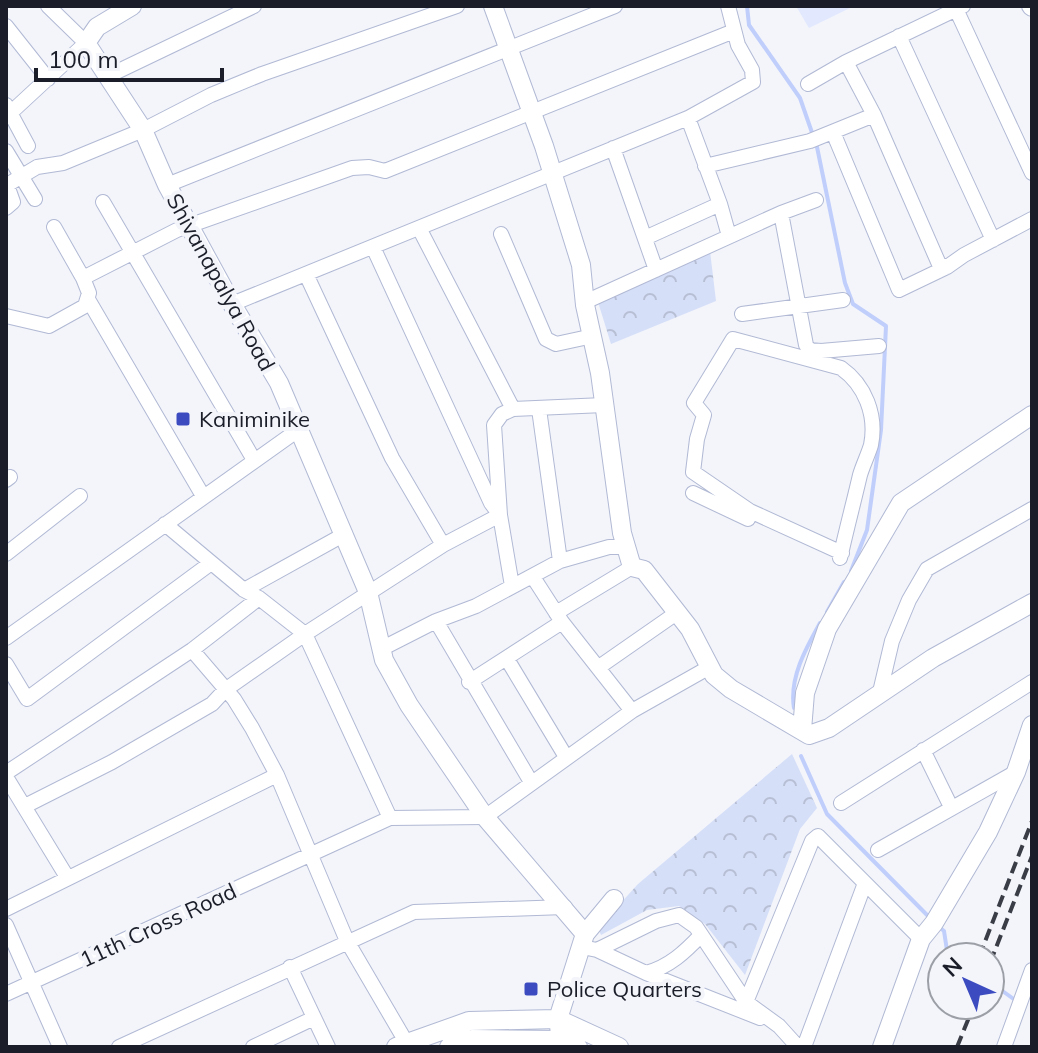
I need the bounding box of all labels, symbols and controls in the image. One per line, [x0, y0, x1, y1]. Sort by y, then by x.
scale bar [36, 32, 222, 82]
text: 100 m [48, 44, 119, 74]
street label: Shivanapalya Road [161, 188, 281, 376]
place label: Kaniminike [199, 405, 310, 433]
marker: Kaniminike [174, 410, 192, 428]
street label: 11th Cross Road [75, 876, 241, 974]
north arrow [926, 941, 1006, 1021]
text: N [936, 951, 968, 982]
place label: Police Quarters [547, 975, 702, 1003]
marker: Police Quarters [522, 980, 540, 998]

